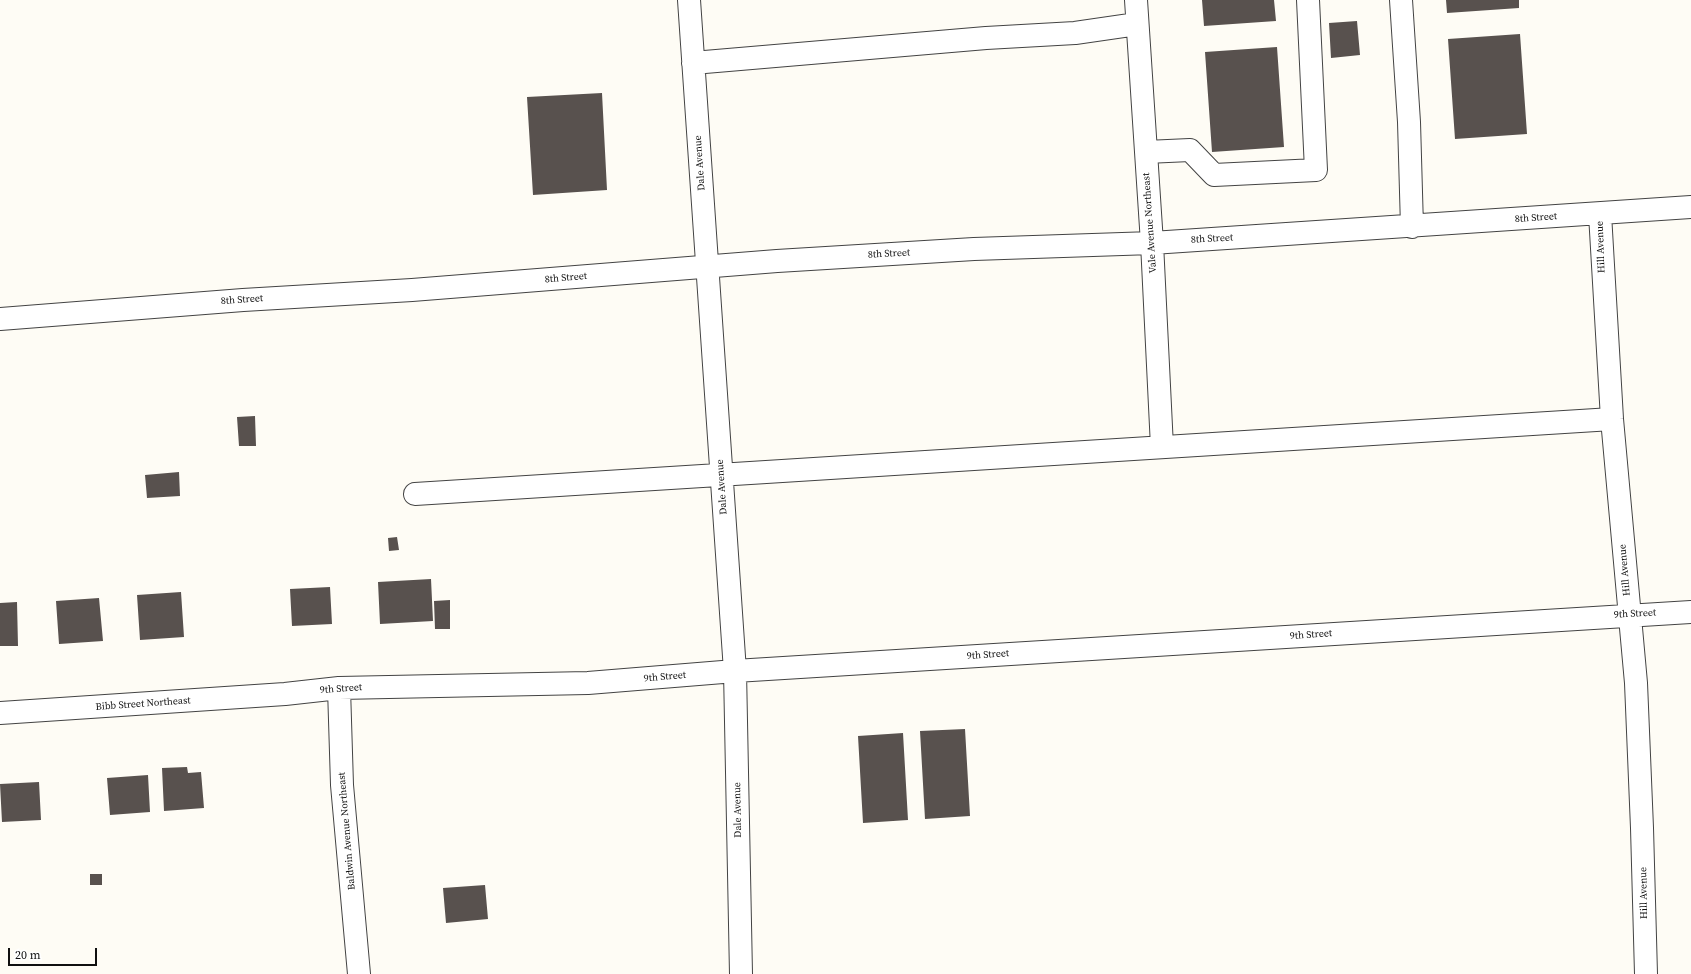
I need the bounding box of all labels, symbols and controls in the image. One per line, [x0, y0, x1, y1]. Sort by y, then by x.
street label: Dale Avenue [692, 135, 708, 191]
street label: Vale Avenue Northeast [1141, 172, 1159, 274]
street label: 8th Street [1514, 211, 1558, 225]
street label: Hill Avenue [1594, 221, 1608, 273]
street label: 8th Street [1190, 232, 1234, 246]
street label: 8th Street [867, 247, 911, 261]
street label: 8th Street [544, 270, 588, 286]
street label: 8th Street [220, 293, 264, 307]
street label: Dale Avenue [714, 459, 730, 515]
street label: Hill Avenue [1617, 544, 1633, 596]
street label: 9th Street [1613, 607, 1657, 621]
street label: 9th Street [1289, 628, 1333, 642]
street label: 9th Street [966, 648, 1010, 662]
street label: 9th Street [643, 669, 687, 685]
street label: 9th Street [319, 682, 363, 696]
street label: Bibb Street Northeast [95, 695, 191, 713]
street label: Baldwin Avenue Northeast [336, 772, 358, 890]
street label: Dale Avenue [732, 782, 744, 838]
street label: Hill Avenue [1638, 867, 1650, 919]
scale bar [10, 940, 99, 966]
text: 20 m [15, 947, 41, 963]

